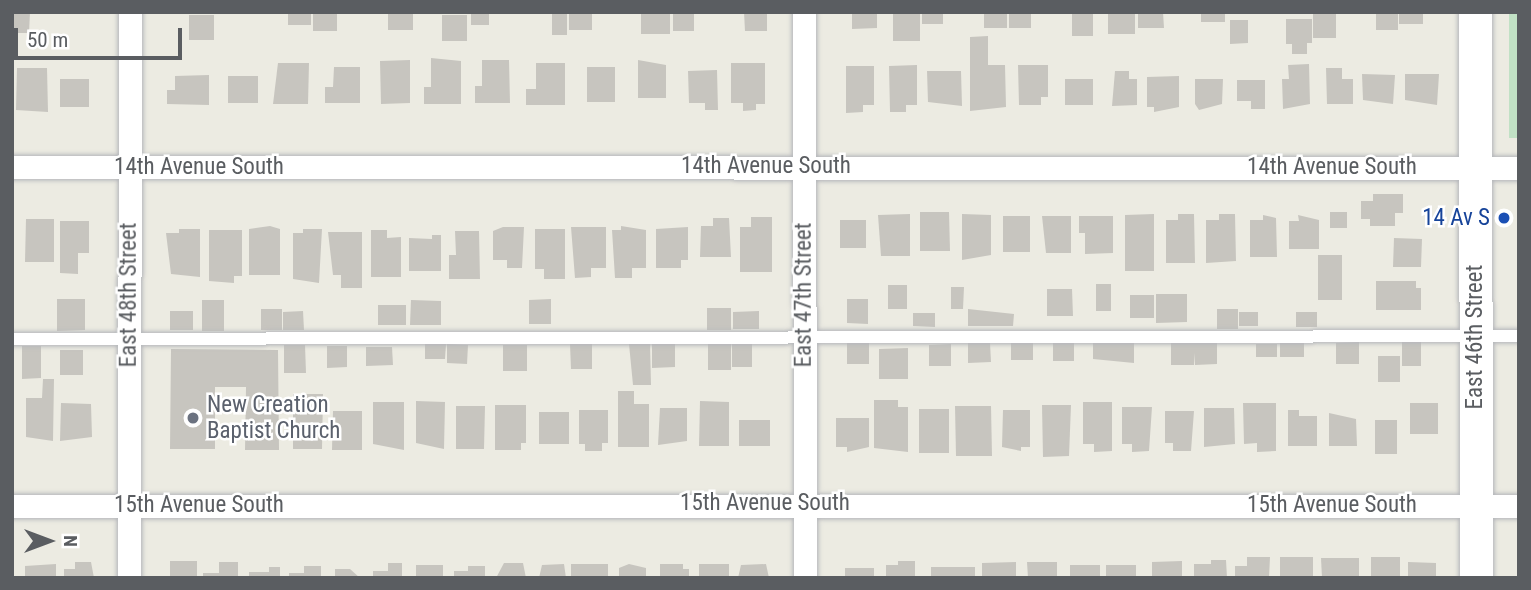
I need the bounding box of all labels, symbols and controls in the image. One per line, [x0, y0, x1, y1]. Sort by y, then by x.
scale bar [18, 14, 186, 58]
text: 50 m [27, 28, 68, 52]
street label: 14th Avenue South [681, 152, 851, 180]
street label: 14th Avenue South [114, 153, 284, 181]
street label: 14th Avenue South [1247, 153, 1417, 181]
place label: 14 Av S [1422, 204, 1490, 232]
marker: 14 Av S [1496, 210, 1512, 226]
street label: East 48th Street [115, 223, 143, 367]
street label: East 47th Street [790, 223, 818, 367]
street label: East 46th Street [1461, 265, 1489, 409]
place label: New Creation Baptist Church [207, 391, 340, 445]
marker: New Creation Baptist Church [185, 410, 201, 426]
street label: 15th Avenue South [680, 489, 850, 517]
street label: 15th Avenue South [114, 491, 284, 519]
street label: 15th Avenue South [1247, 491, 1417, 519]
north arrow [14, 506, 84, 576]
text: N [59, 535, 82, 547]

